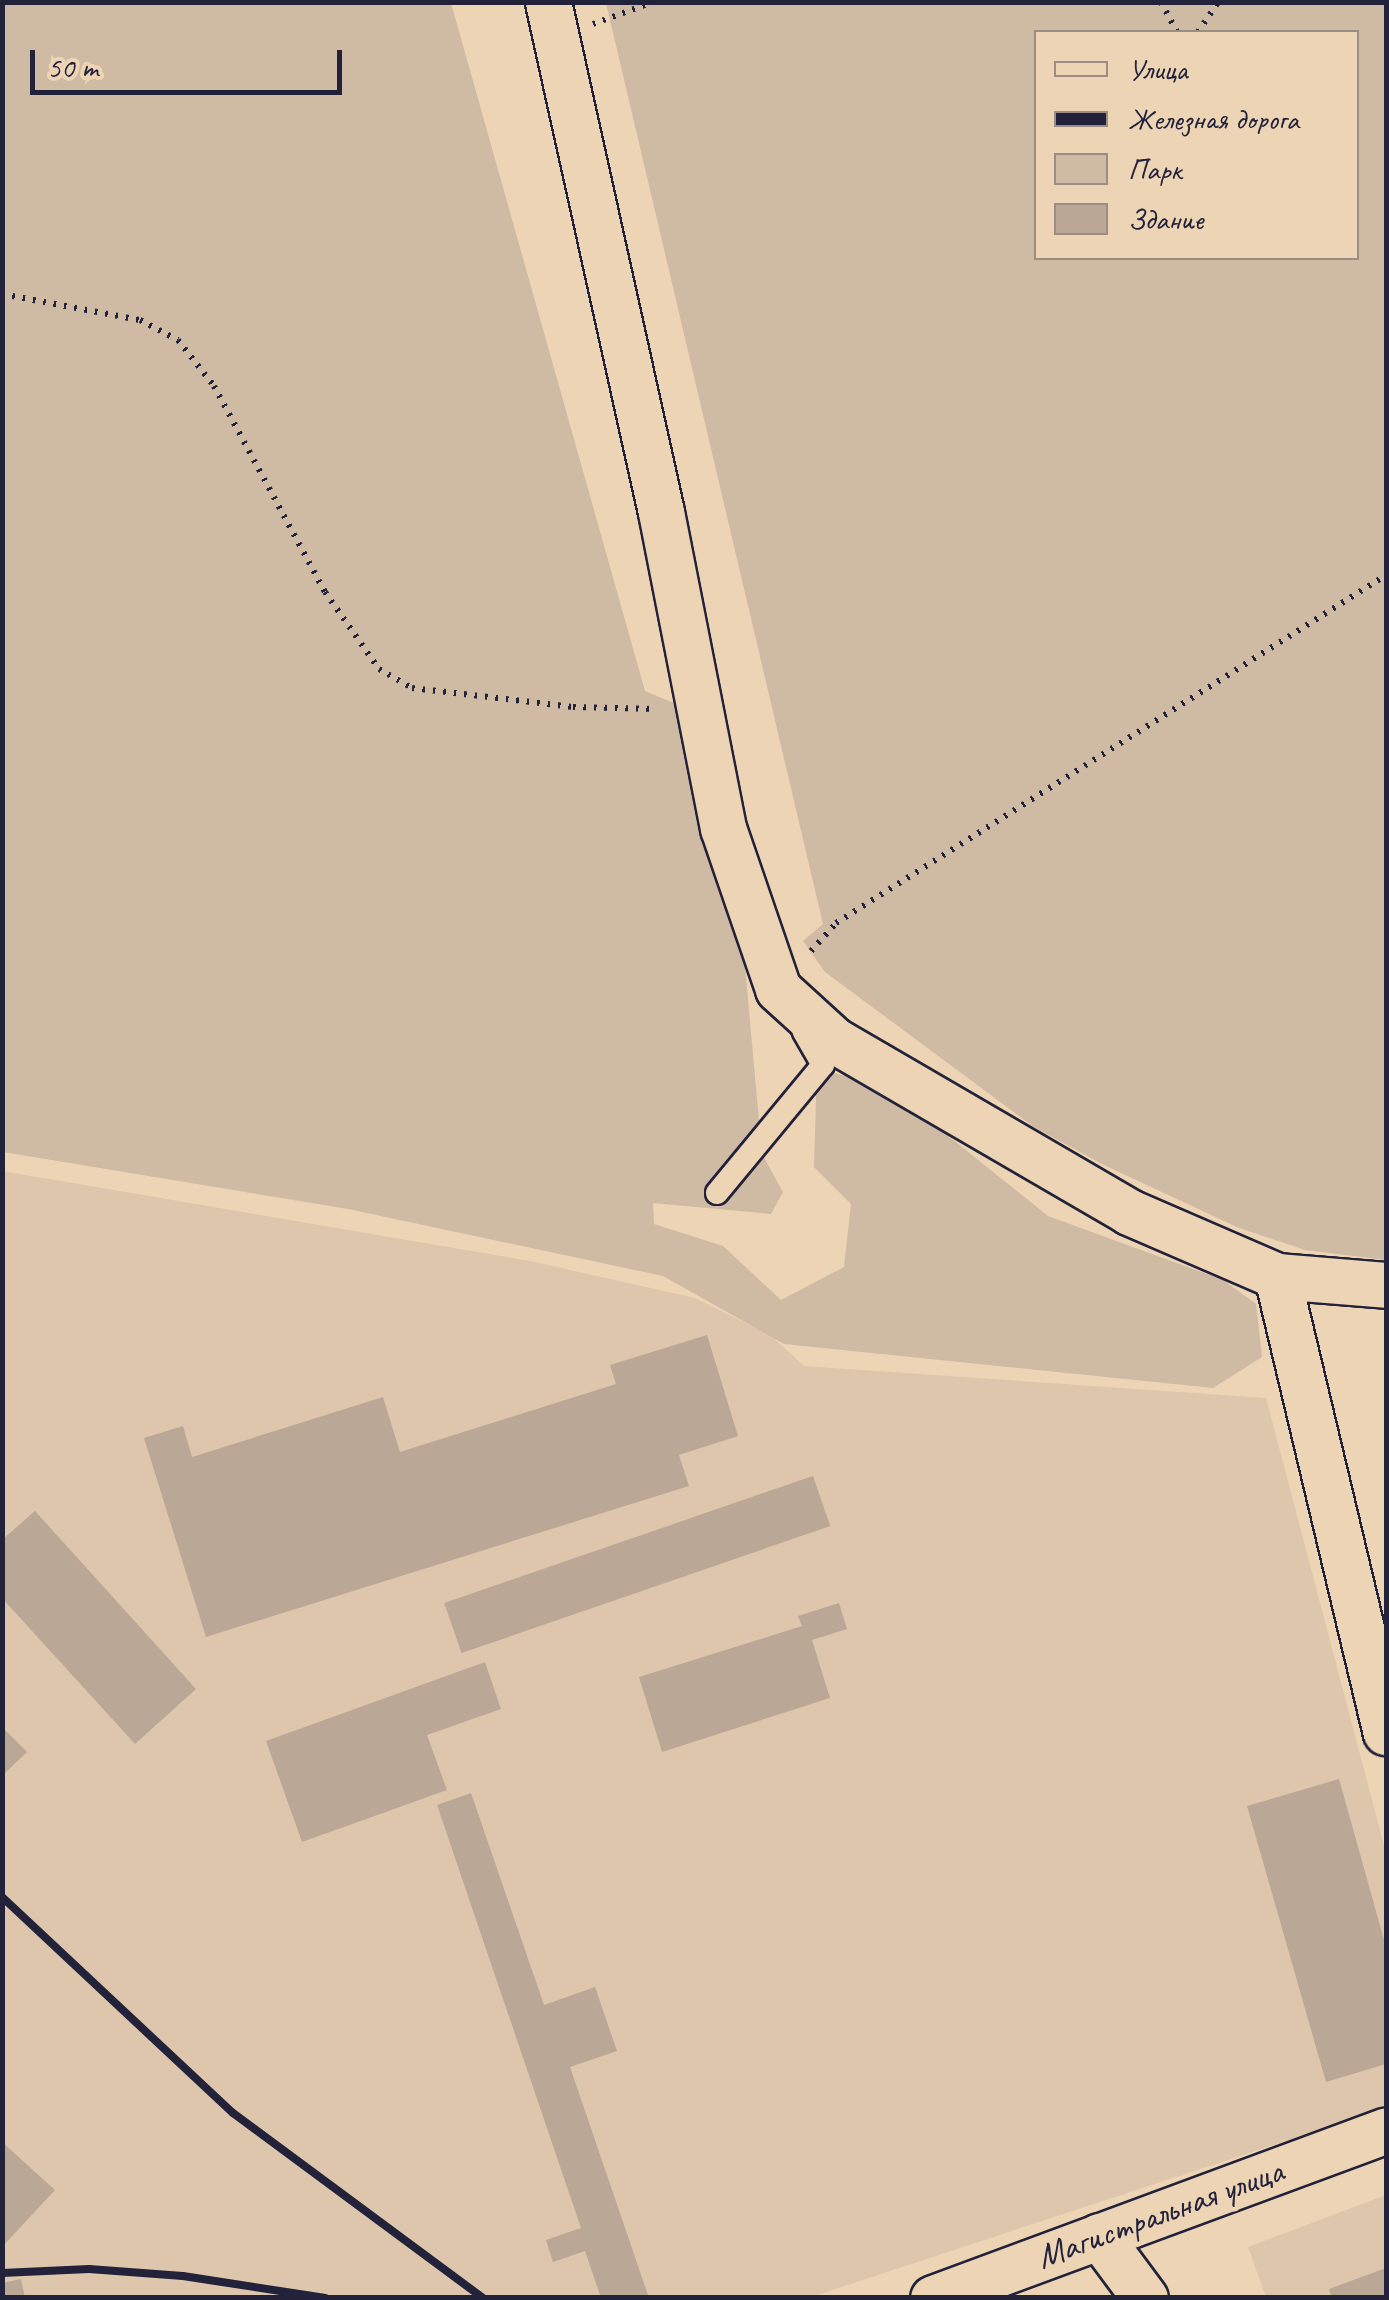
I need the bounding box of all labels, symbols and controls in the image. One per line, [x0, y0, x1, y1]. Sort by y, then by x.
scale bar [35, 30, 348, 92]
legend [1034, 30, 1359, 260]
text: 50 m [47, 48, 98, 86]
text: Улица [1128, 50, 1187, 88]
text: Железная дорога [1128, 100, 1299, 138]
text: Парк [1128, 150, 1182, 188]
text: Здание [1128, 200, 1203, 238]
street label: Магистральная улица [1029, 2149, 1291, 2279]

